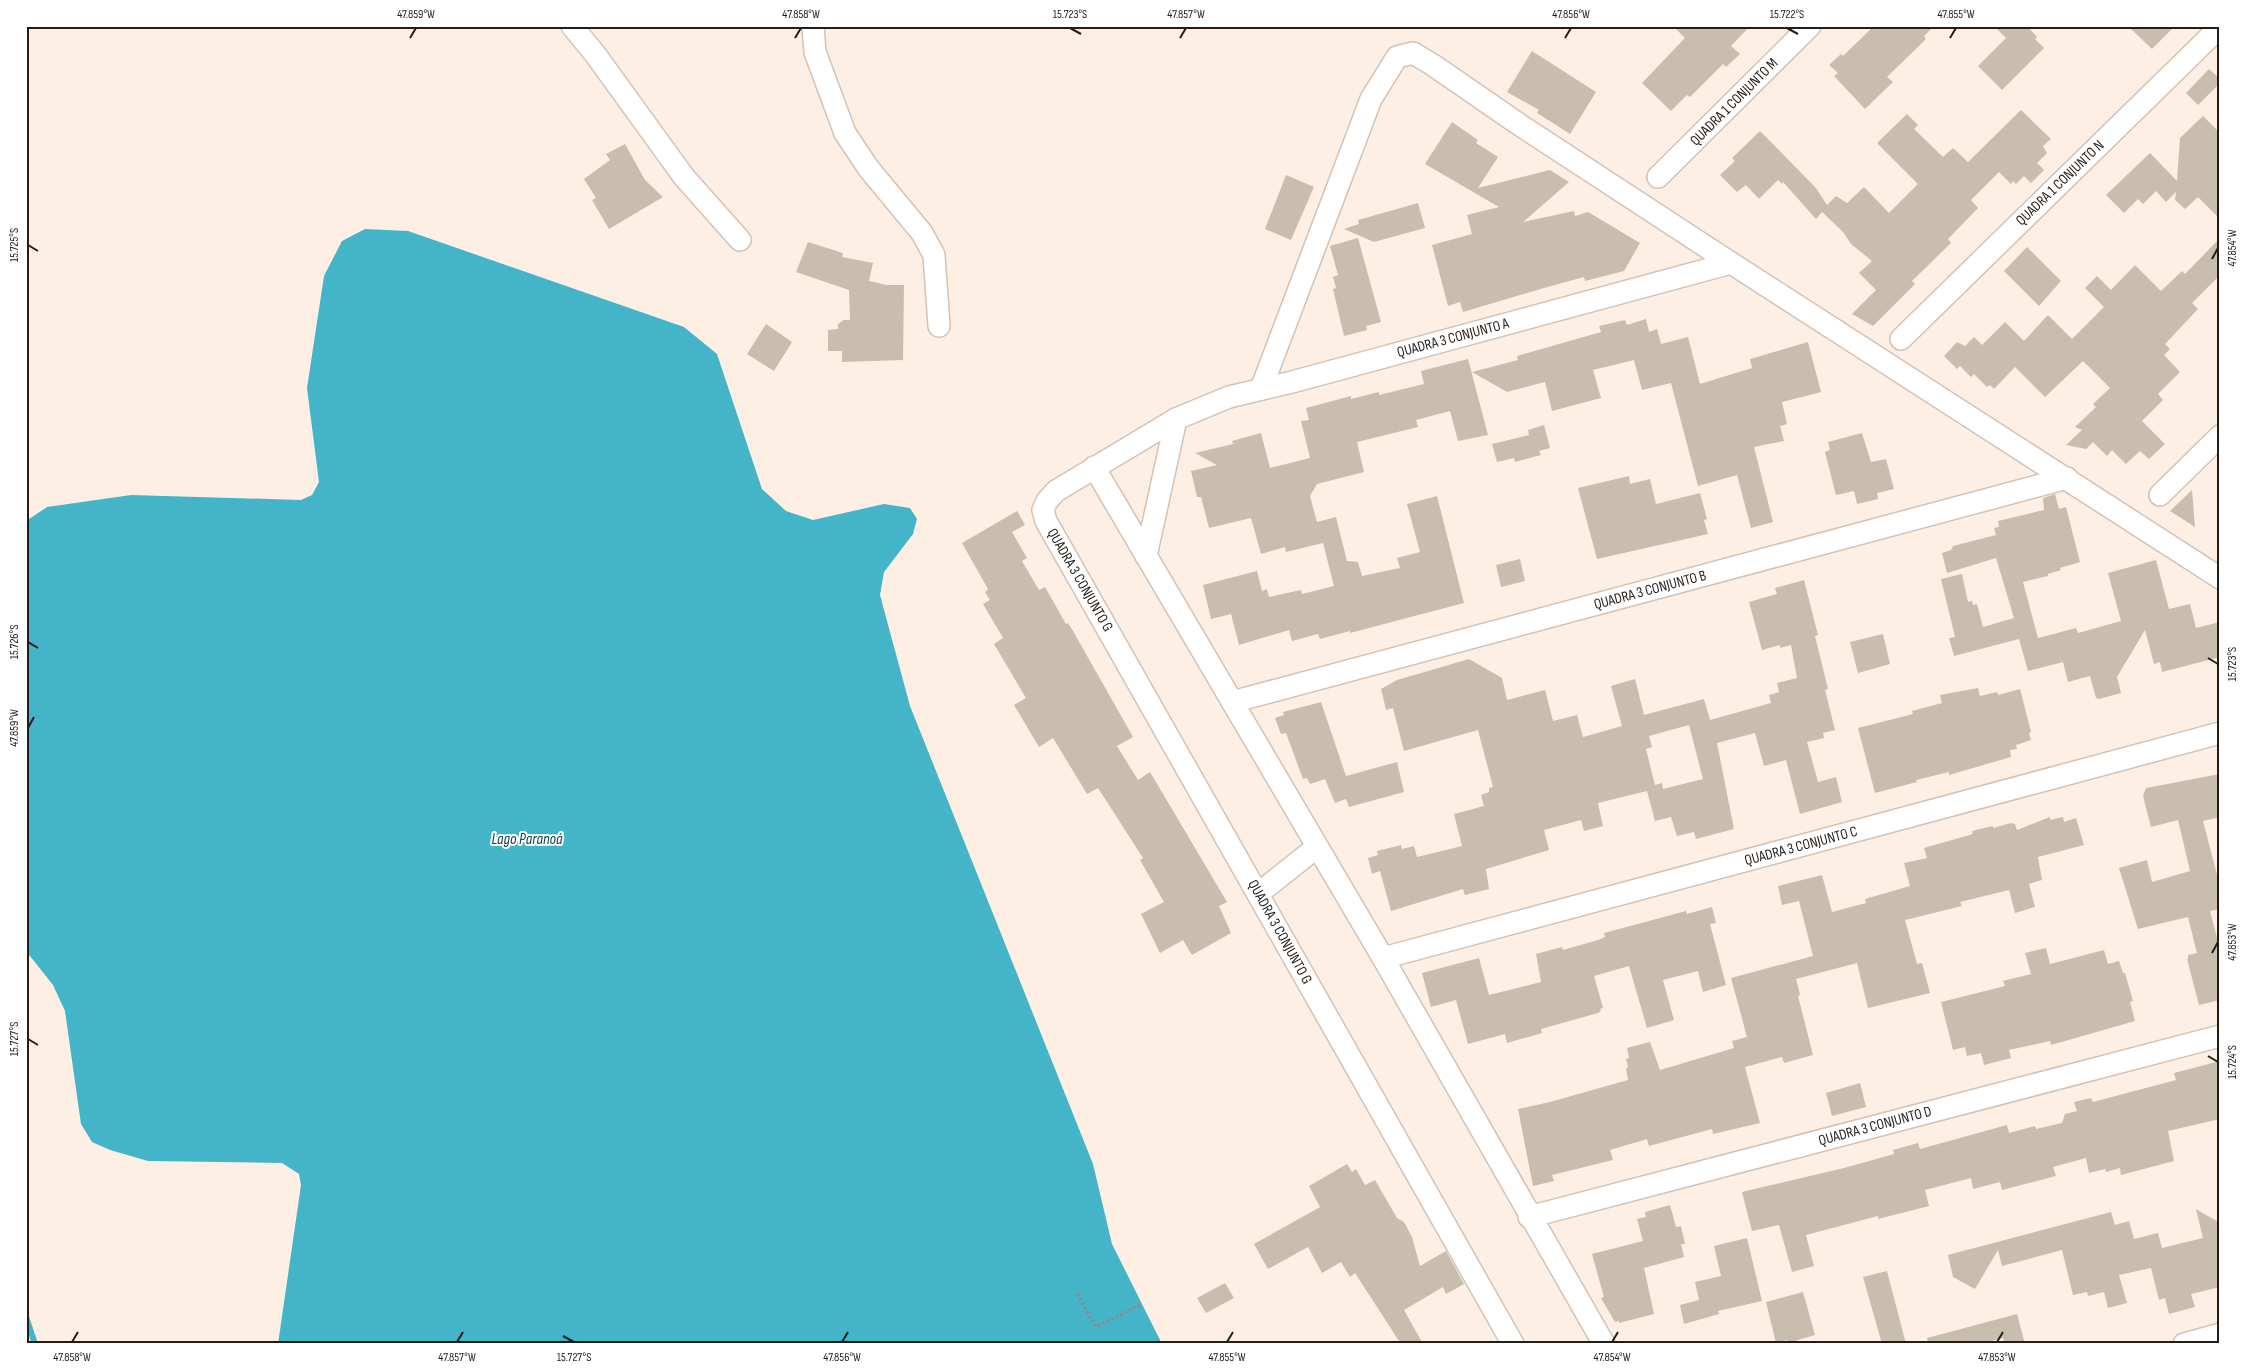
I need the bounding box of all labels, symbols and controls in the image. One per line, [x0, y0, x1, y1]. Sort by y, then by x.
text: 47.859°W [397, 7, 435, 22]
text: 47.858°W [782, 7, 820, 22]
text: 15.723°S [1053, 7, 1087, 22]
text: 47.857°W [1167, 7, 1205, 22]
text: 47.856°W [1552, 7, 1590, 22]
text: 15.722°S [1770, 7, 1804, 22]
text: 47.855°W [1937, 7, 1975, 22]
street label: QUADRA 1 CONJUNTO M [1686, 54, 1782, 150]
street label: QUADRA 1 CONJUNTO N [2012, 136, 2108, 230]
text: 15.725°S [7, 228, 22, 262]
text: 47.854°W [2225, 229, 2240, 266]
street label: QUADRA 3 CONJUNTO A [1395, 314, 1512, 362]
street label: QUADRA 3 CONJUNTO G [1043, 525, 1117, 635]
street label: QUADRA 3 CONJUNTO B [1592, 566, 1709, 614]
text: 15.726°S [7, 625, 22, 659]
text: 15.723°S [2225, 647, 2240, 681]
text: 47.859°W [7, 709, 22, 747]
street label: QUADRA 3 CONJUNTO C [1742, 822, 1860, 870]
water label: Lago Paranoá [491, 830, 563, 849]
street label: QUADRA 3 CONJUNTO G [1243, 877, 1317, 987]
text: 47.853°W [2225, 923, 2240, 961]
text: 15.727°S [7, 1022, 22, 1056]
text: 15.724°S [2225, 1045, 2240, 1079]
street label: QUADRA 3 CONJUNTO D [1816, 1102, 1934, 1150]
text: 47.858°W [53, 1350, 91, 1365]
text: 47.857°W [438, 1350, 476, 1365]
text: 15.727°S [557, 1350, 591, 1365]
text: 47.856°W [823, 1350, 861, 1365]
text: 47.855°W [1208, 1350, 1246, 1365]
text: 47.854°W [1594, 1350, 1631, 1365]
text: 47.853°W [1978, 1350, 2016, 1365]

